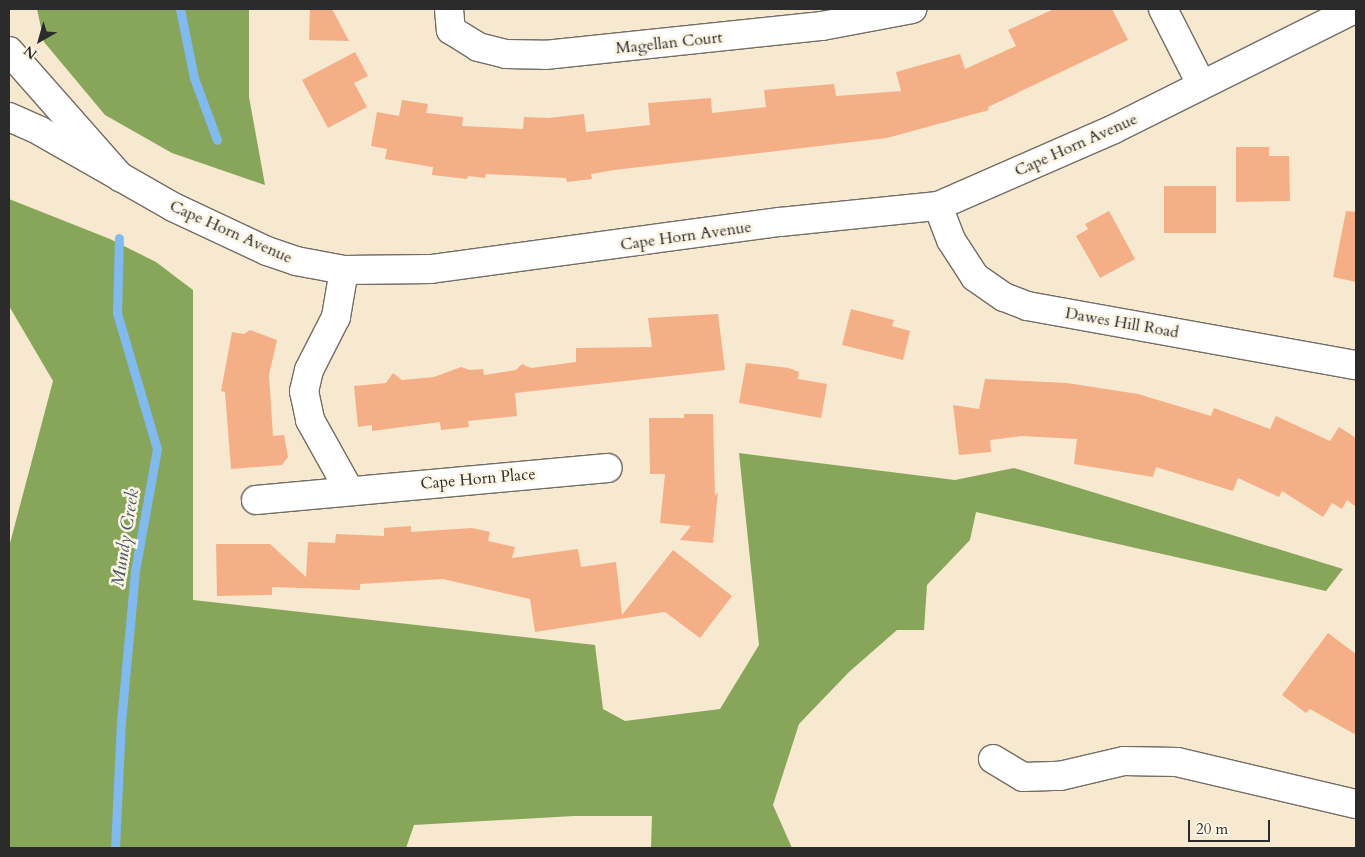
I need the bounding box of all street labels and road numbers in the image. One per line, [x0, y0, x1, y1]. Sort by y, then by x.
street label: Magellan Court [615, 28, 723, 58]
street label: Cape Horn Avenue [1012, 109, 1140, 181]
street label: Cape Horn Avenue [167, 196, 295, 268]
street label: Cape Horn Avenue [619, 217, 753, 255]
street label: Dawes Hill Road [1064, 304, 1180, 342]
street label: Cape Horn Place [420, 464, 536, 494]

